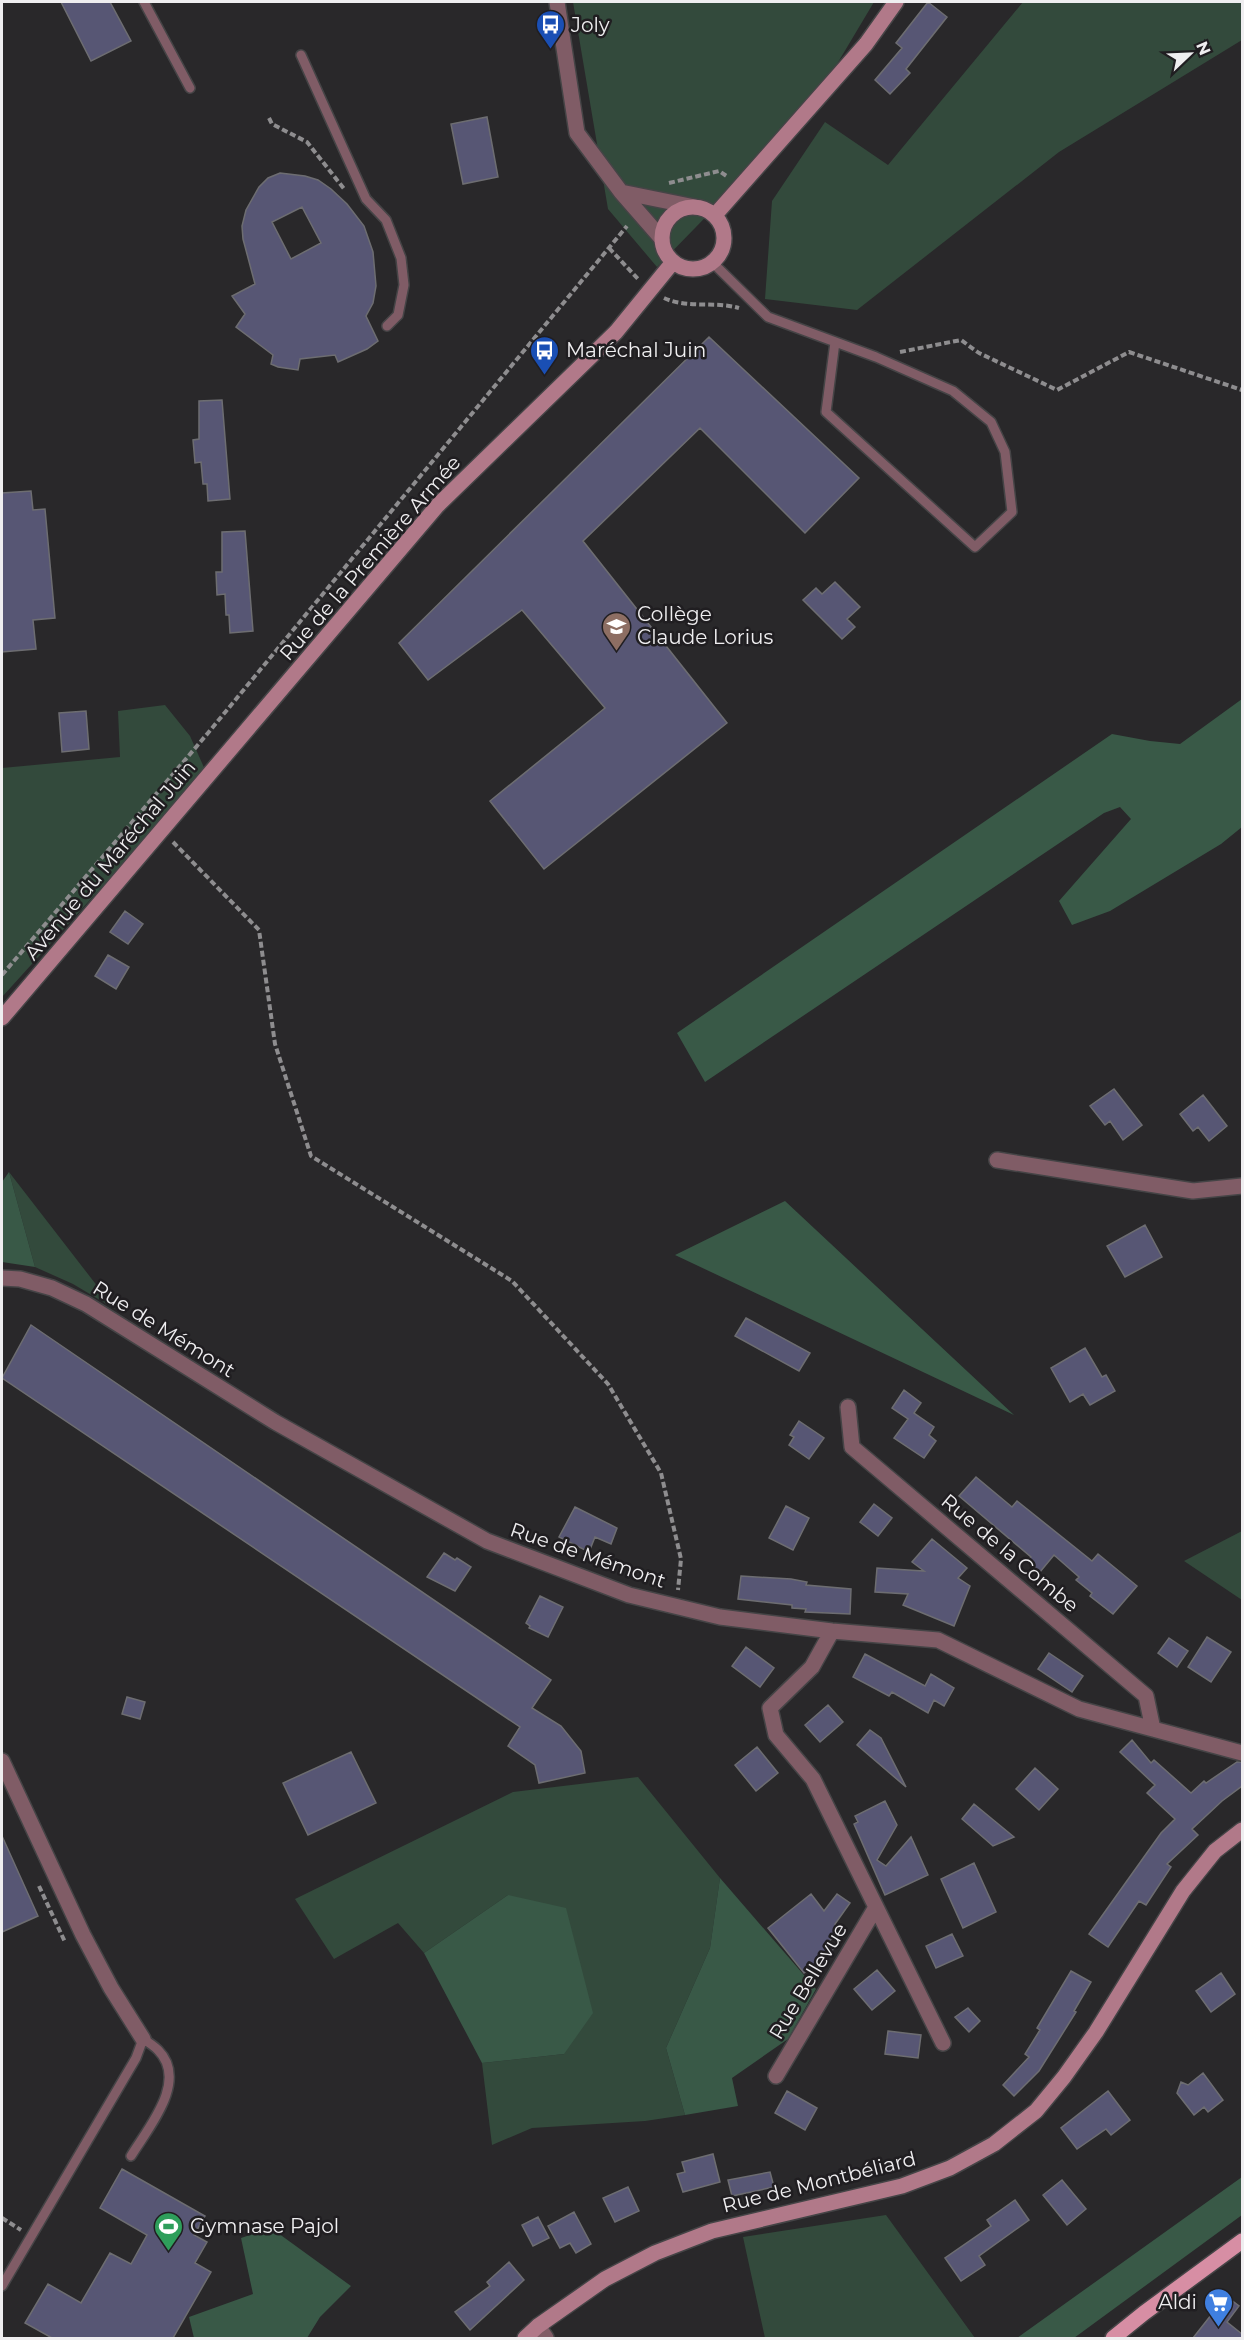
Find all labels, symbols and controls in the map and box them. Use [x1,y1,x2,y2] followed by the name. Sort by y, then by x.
[534,9,566,51] bus stop icon: Joly
[570,13,610,37] place label: Joly
[1160,24,1220,84] north arrow
[1192,39,1215,58] text: N
[529,334,561,376] bus stop icon: Maréchal Juin
[566,338,706,362] place label: Maréchal Juin
[274,451,466,665] street label: Rue de la Première Armée
[637,602,774,649] place label: Collège Claude Lorius
[600,610,632,652] school or university icon: Collège Claude Lorius
[19,755,201,965] street label: Avenue du Maréchal Juin
[89,1276,239,1382] street label: Rue de Mémont
[937,1489,1083,1617] street label: Rue de la Combe
[507,1517,669,1593] street label: Rue de Mémont
[764,1919,852,2043] street label: Rue Bellevue
[720,2146,918,2218] street label: Rue de Montbéliard
[153,2210,185,2252] sports icon: Gymnase Pajol
[190,2214,339,2238] place label: Gymnase Pajol
[1202,2286,1234,2328] supermarket icon: Aldi
[1158,2290,1197,2314] place label: Aldi

